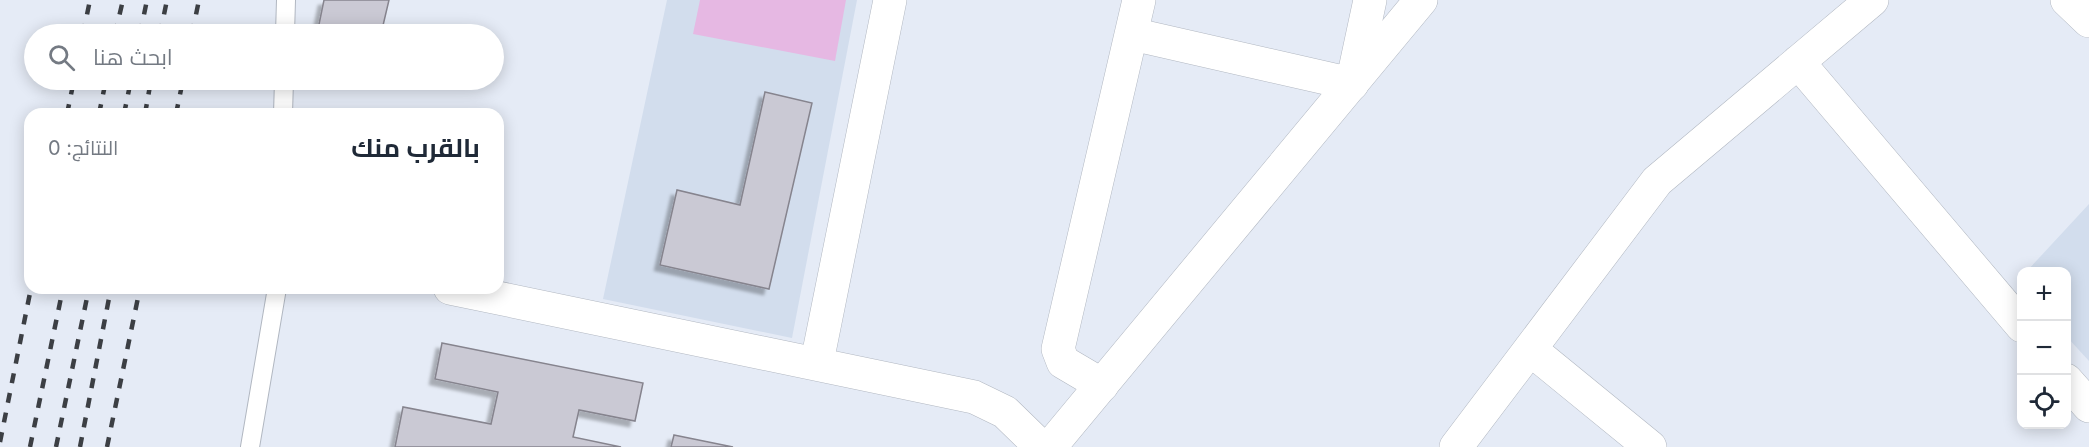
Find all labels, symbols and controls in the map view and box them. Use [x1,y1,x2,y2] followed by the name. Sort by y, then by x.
[24,24,504,90] search box
[45,41,78,74] icon: search
[93,44,173,70] text: ابحث هنا
[351,132,480,163] text: بالقرب منك
[48,136,118,160] text: النتائج: 0
[2017,267,2071,429] map controls
[2017,267,2071,321] button: +
[2017,321,2071,375] button: −
[2017,375,2071,429] button: locate

